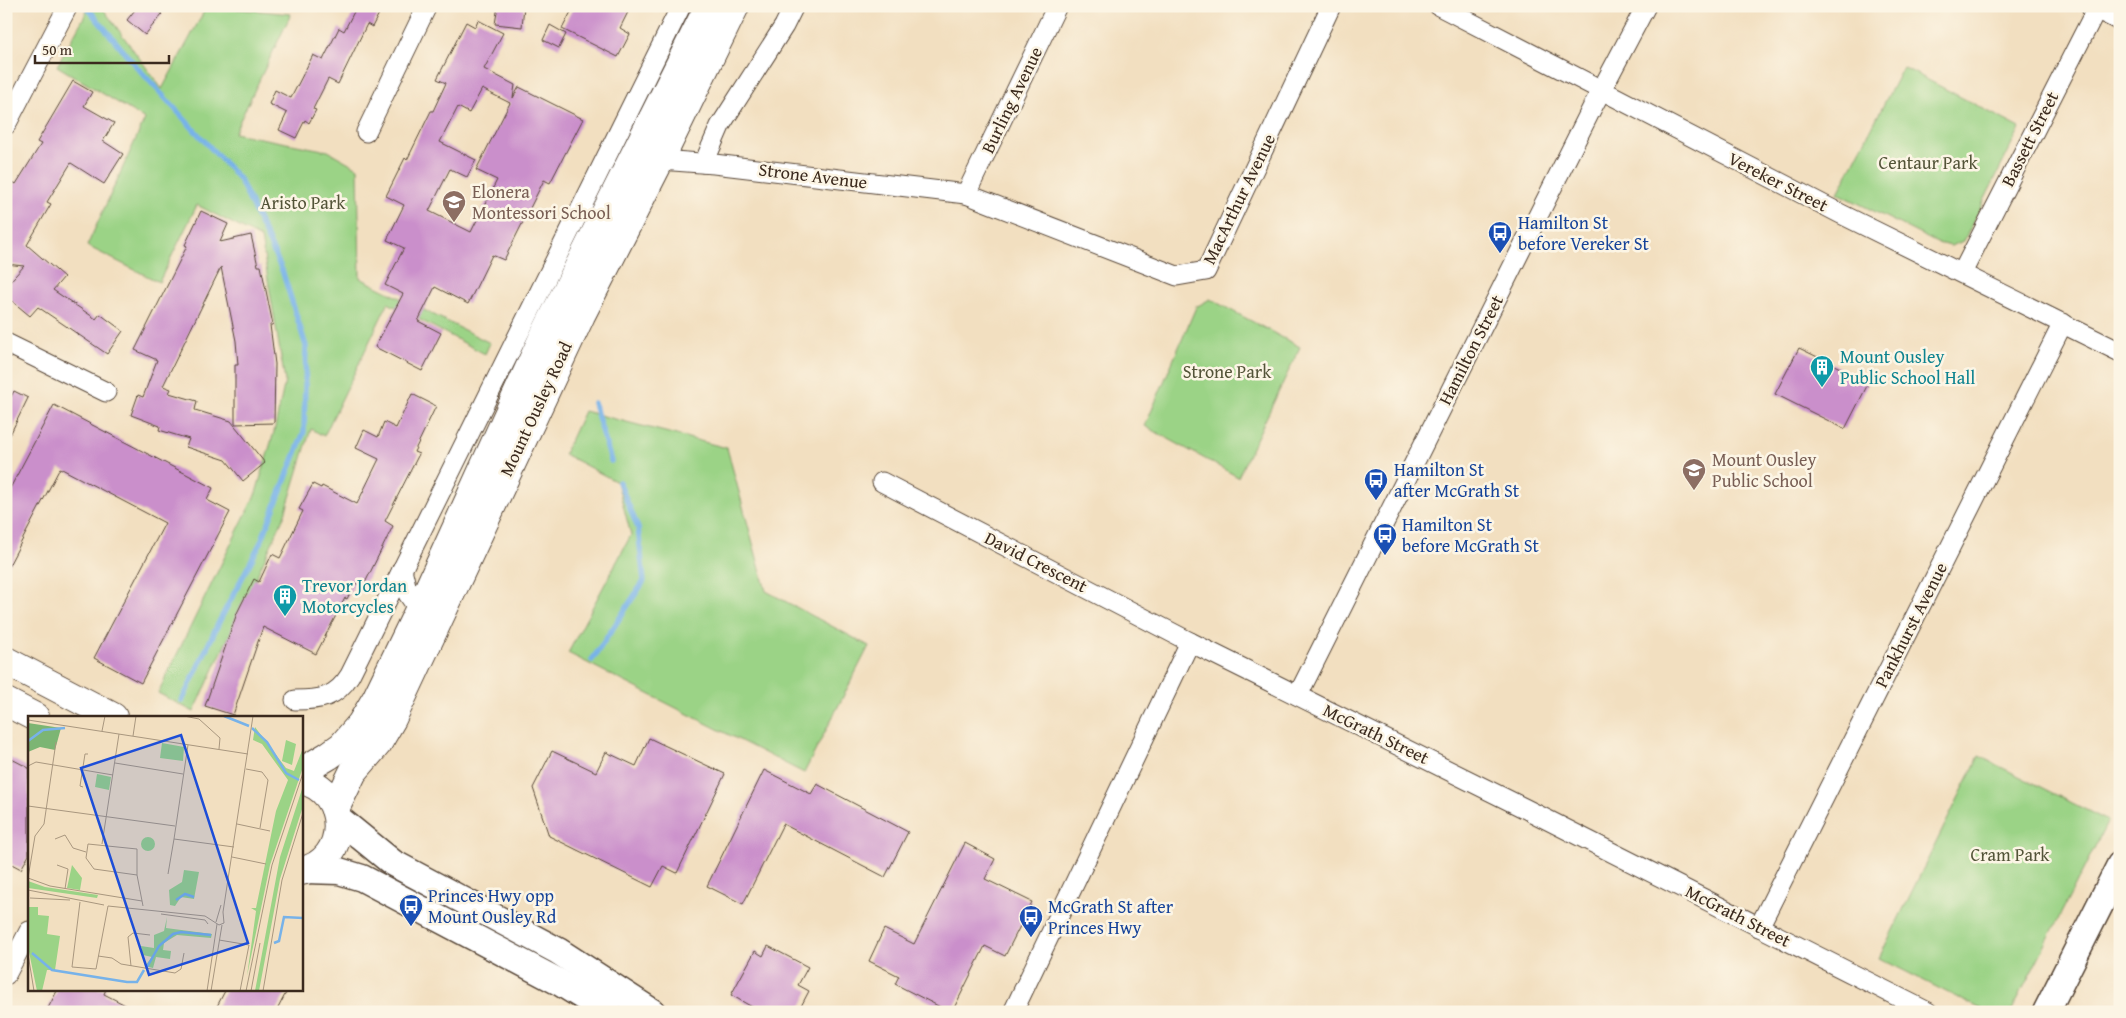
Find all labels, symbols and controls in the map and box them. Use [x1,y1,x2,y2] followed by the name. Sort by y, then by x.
[35,32,169,64] scale bar
[42,39,73,60] text: 50 m
[974,42,1049,158] street label: Burling Avenue
[1994,86,2065,191] street label: Bassett Street
[1195,129,1282,269] street label: MacArthur Avenue
[1724,145,1833,219] street label: Vereker Street
[1878,149,1978,176] park label: Centaur Park
[757,155,869,196] street label: Strone Avenue
[472,178,611,226] place label: Elonera Montessori School
[261,189,346,216] park label: Aristo Park
[441,189,467,223] school or university icon: Elonera Montessori School
[1518,209,1649,257] place label: Hamilton St before Vereker St
[1487,220,1513,254] bus stop icon: Hamilton St before Vereker St
[1431,289,1510,410] street label: Hamilton Street
[492,337,579,481] street label: Mount Ousley Road
[1840,343,1975,391] place label: Mount Ousley Public School Hall
[1809,354,1835,388] building icon: Mount Ousley Public School Hall
[1183,358,1272,385] park label: Strone Park
[1712,446,1816,494] place label: Mount Ousley Public School
[1394,456,1520,504] place label: Hamilton St after McGrath St
[1681,457,1707,491] school or university icon: Mount Ousley Public School
[1363,467,1389,501] bus stop icon: Hamilton St after McGrath St
[1402,511,1540,559] place label: Hamilton St before McGrath St
[1372,522,1398,556] bus stop icon: Hamilton St before McGrath St
[980,524,1093,599] street label: David Crescent
[1867,557,1954,692] street label: Pankhurst Avenue
[302,572,407,620] place label: Trevor Jordan Motorcycles
[272,583,298,617] building icon: Trevor Jordan Motorcycles
[1319,696,1434,771] street label: McGrath Street
[28,716,302,990] inset map
[1971,841,2050,868] park label: Cram Park
[1681,877,1796,954] street label: McGrath Street
[428,882,557,930] place label: Princes Hwy opp Mount Ousley Rd
[398,893,424,927] bus stop icon: Princes Hwy opp Mount Ousley Rd
[1048,893,1174,941] place label: McGrath St after Princes Hwy
[1018,904,1044,938] bus stop icon: McGrath St after Princes Hwy

